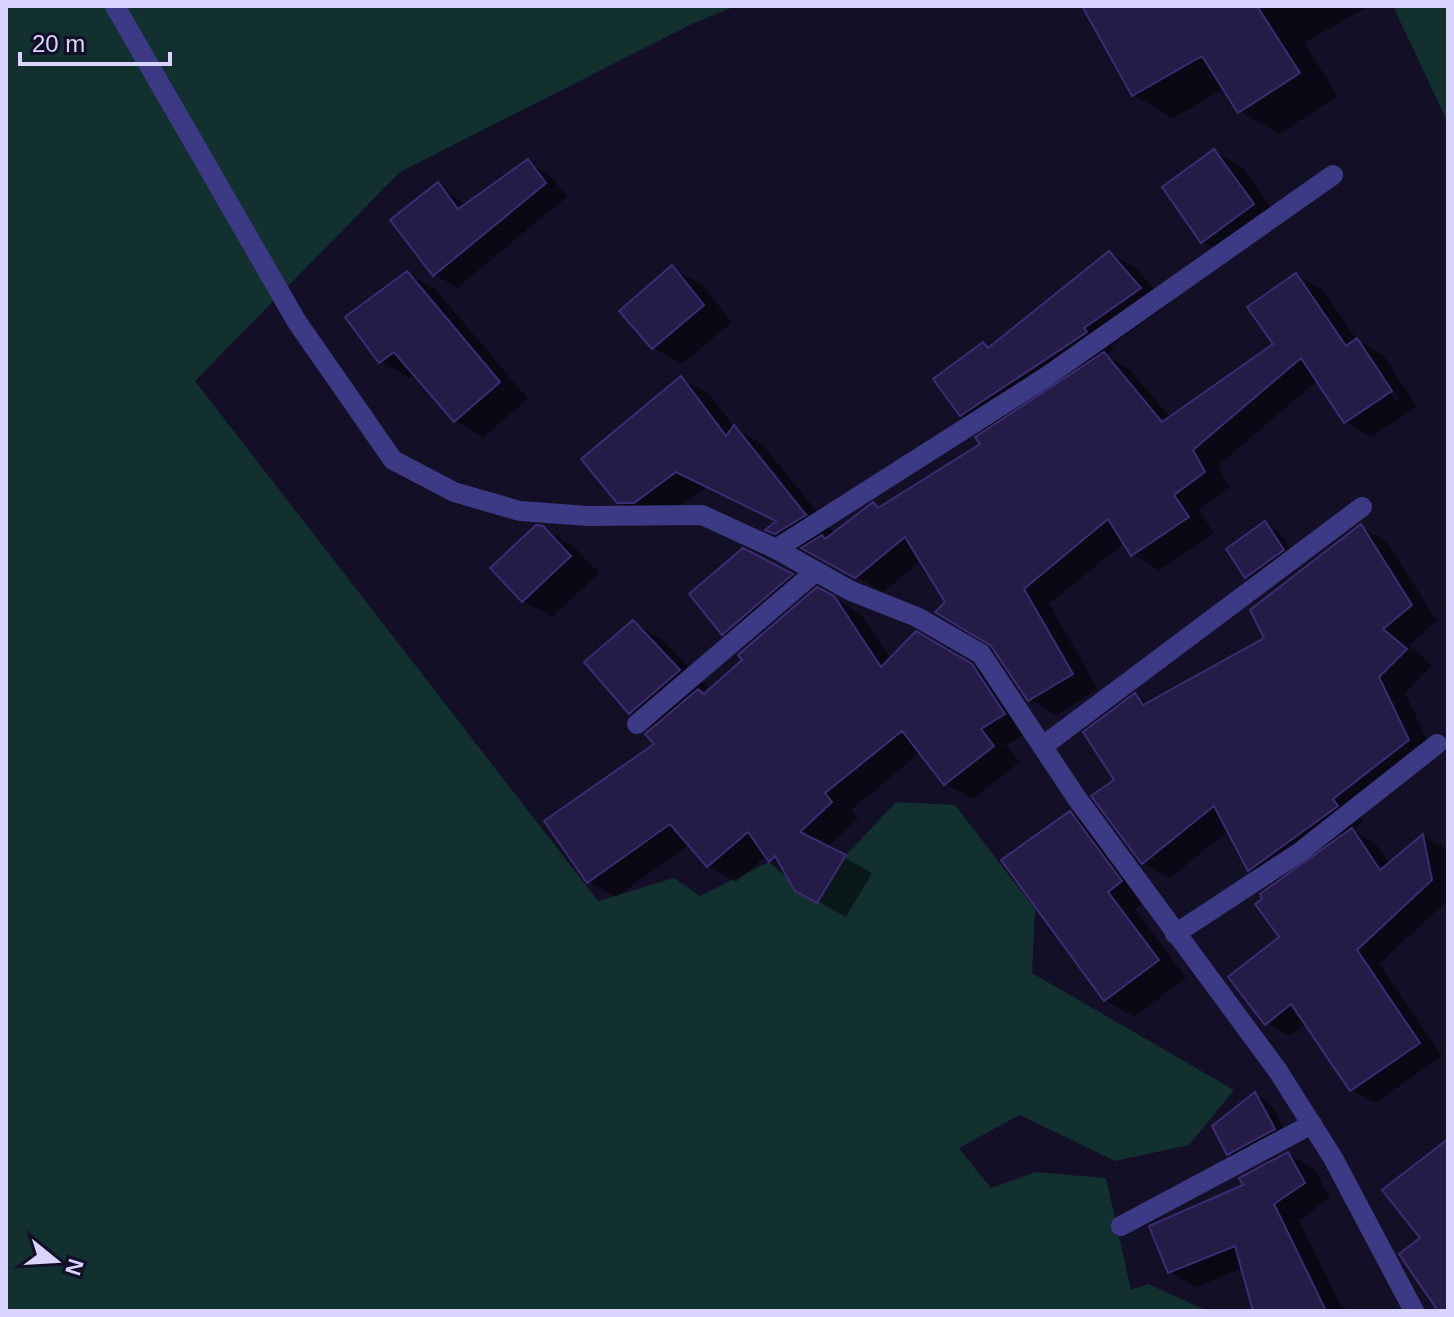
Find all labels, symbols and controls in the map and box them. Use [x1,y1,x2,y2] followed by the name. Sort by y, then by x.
[20,16,170,66] scale bar
[32,30,85,57] text: 20 m
[16,1221,96,1301] north arrow
[60,1256,89,1278] text: N

